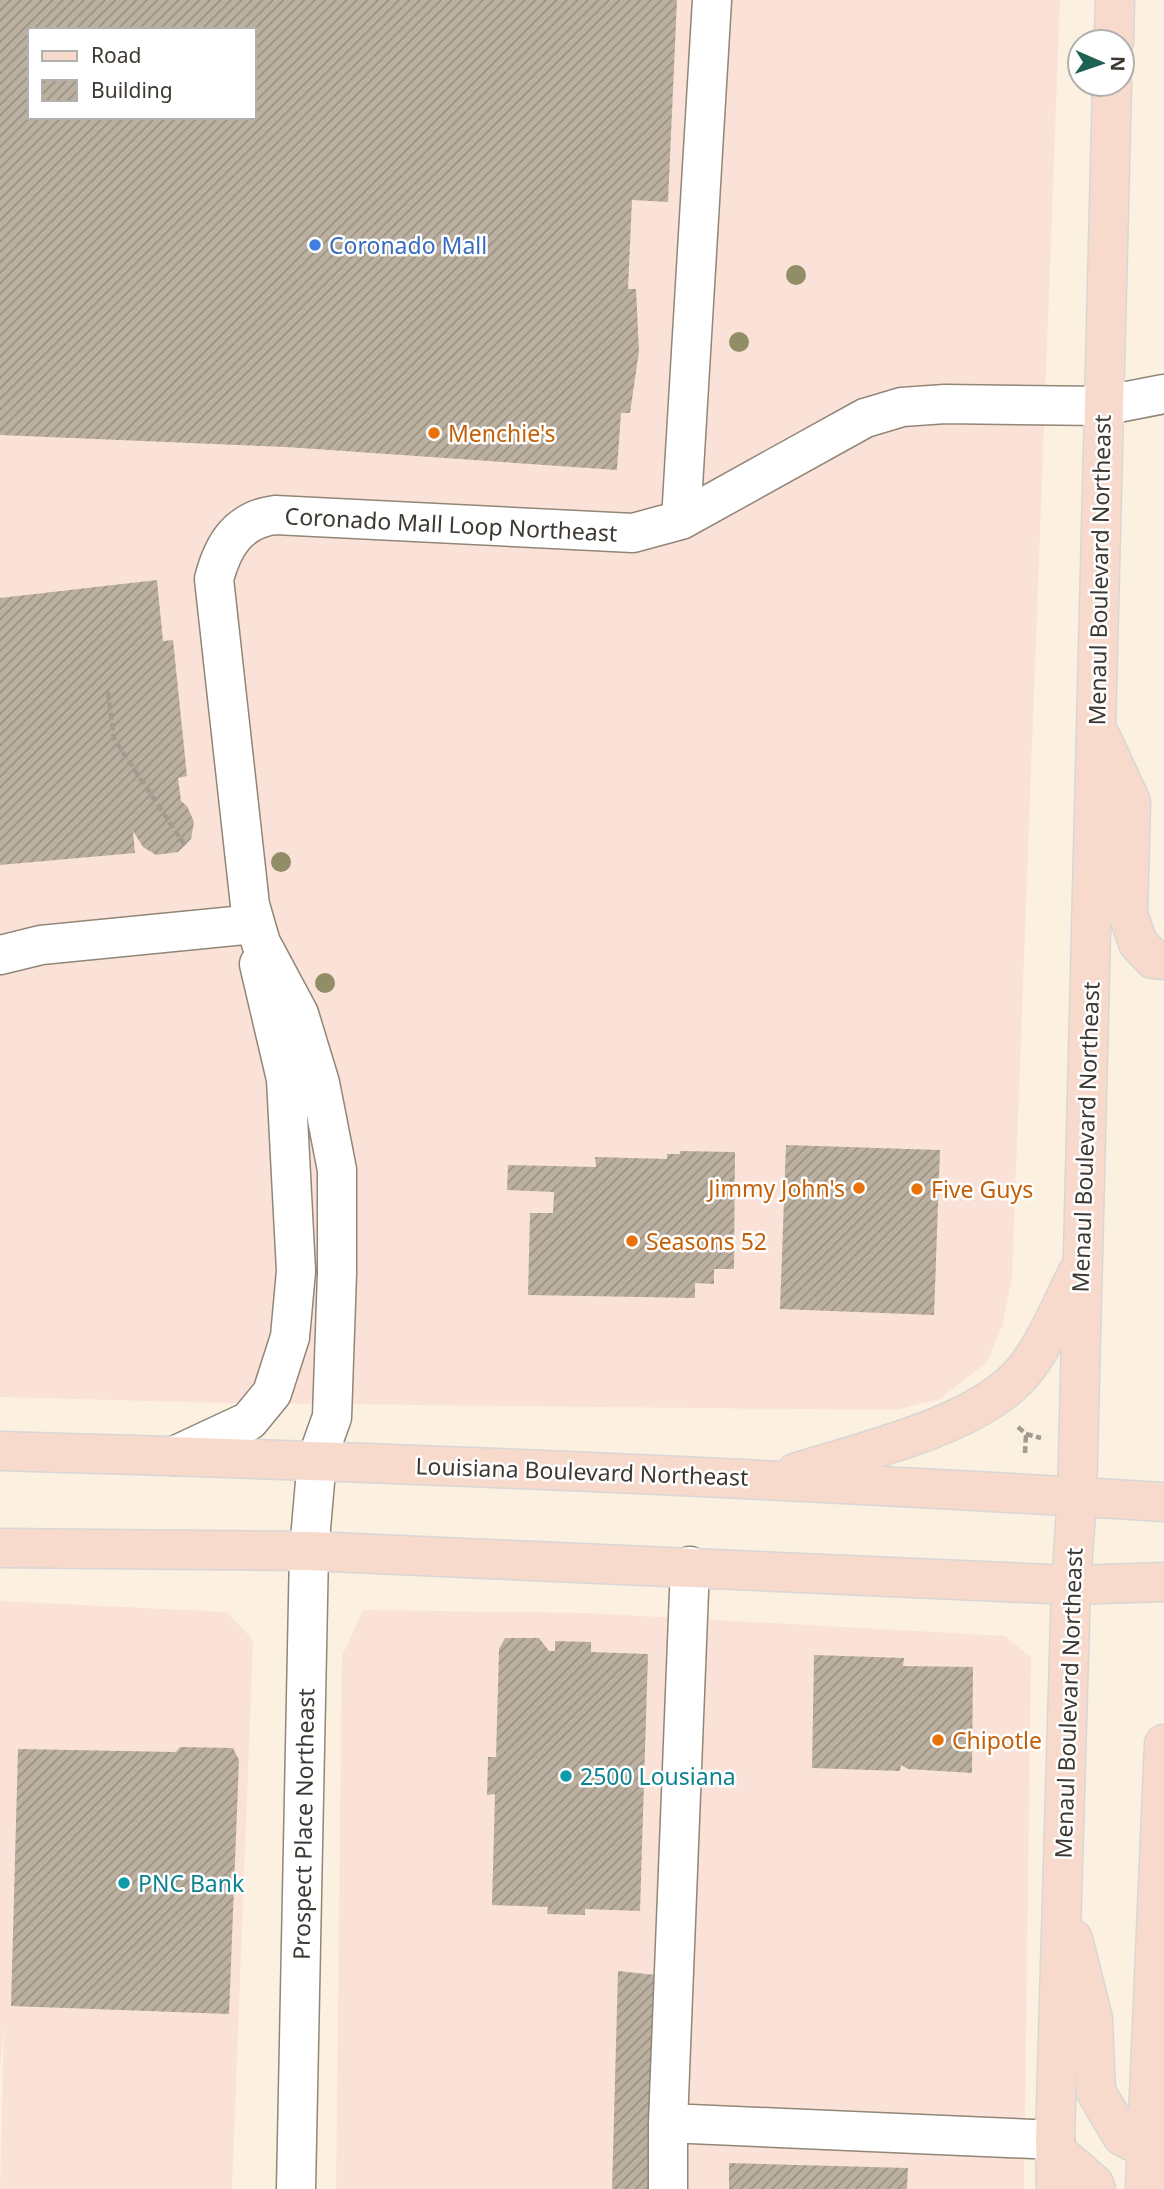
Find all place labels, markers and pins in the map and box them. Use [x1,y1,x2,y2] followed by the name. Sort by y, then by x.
[329,229,487,261] place label: Coronado Mall
[307,237,323,253] marker: Coronado Mall
[448,417,555,449] place label: Menchie's
[426,425,442,441] marker: Menchie's
[706,1172,845,1204] place label: Jimmy John's
[931,1173,1033,1205] place label: Five Guys
[851,1180,867,1196] marker: Jimmy John's
[909,1181,925,1197] marker: Five Guys
[646,1225,767,1257] place label: Seasons 52
[624,1233,640,1249] marker: Seasons 52
[952,1724,1042,1756] place label: Chipotle
[930,1732,946,1748] marker: Chipotle
[580,1760,736,1792] place label: 2500 Lousiana
[558,1768,574,1784] marker: 2500 Lousiana
[138,1867,245,1899] place label: PNC Bank
[116,1875,132,1891] marker: PNC Bank

